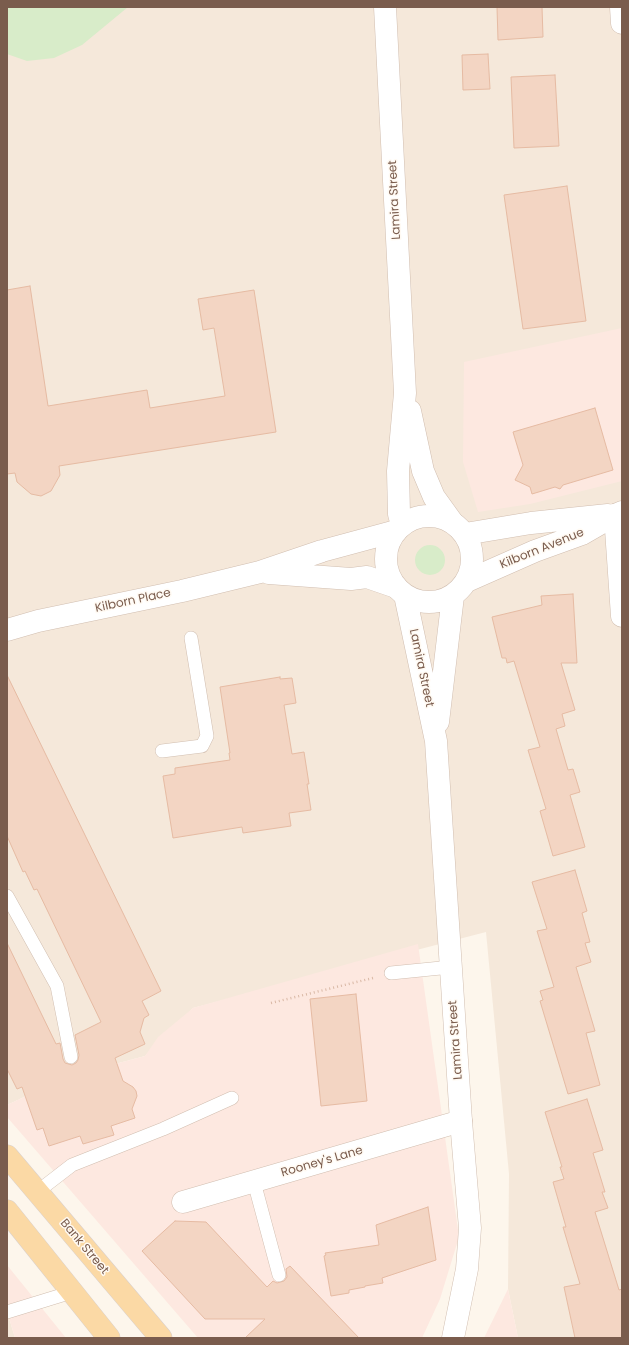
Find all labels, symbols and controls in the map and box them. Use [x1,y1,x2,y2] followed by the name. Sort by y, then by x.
[386,160,404,240] street label: Lamira Street
[498,526,586,572] street label: Kilborn Avenue
[94,586,172,616] street label: Kilborn Place
[406,628,436,708] street label: Lamira Street
[446,1000,466,1080] street label: Lamira Street
[279,1143,365,1181] street label: Rooney's Lane
[57,1216,111,1278] street label: Bank Street

